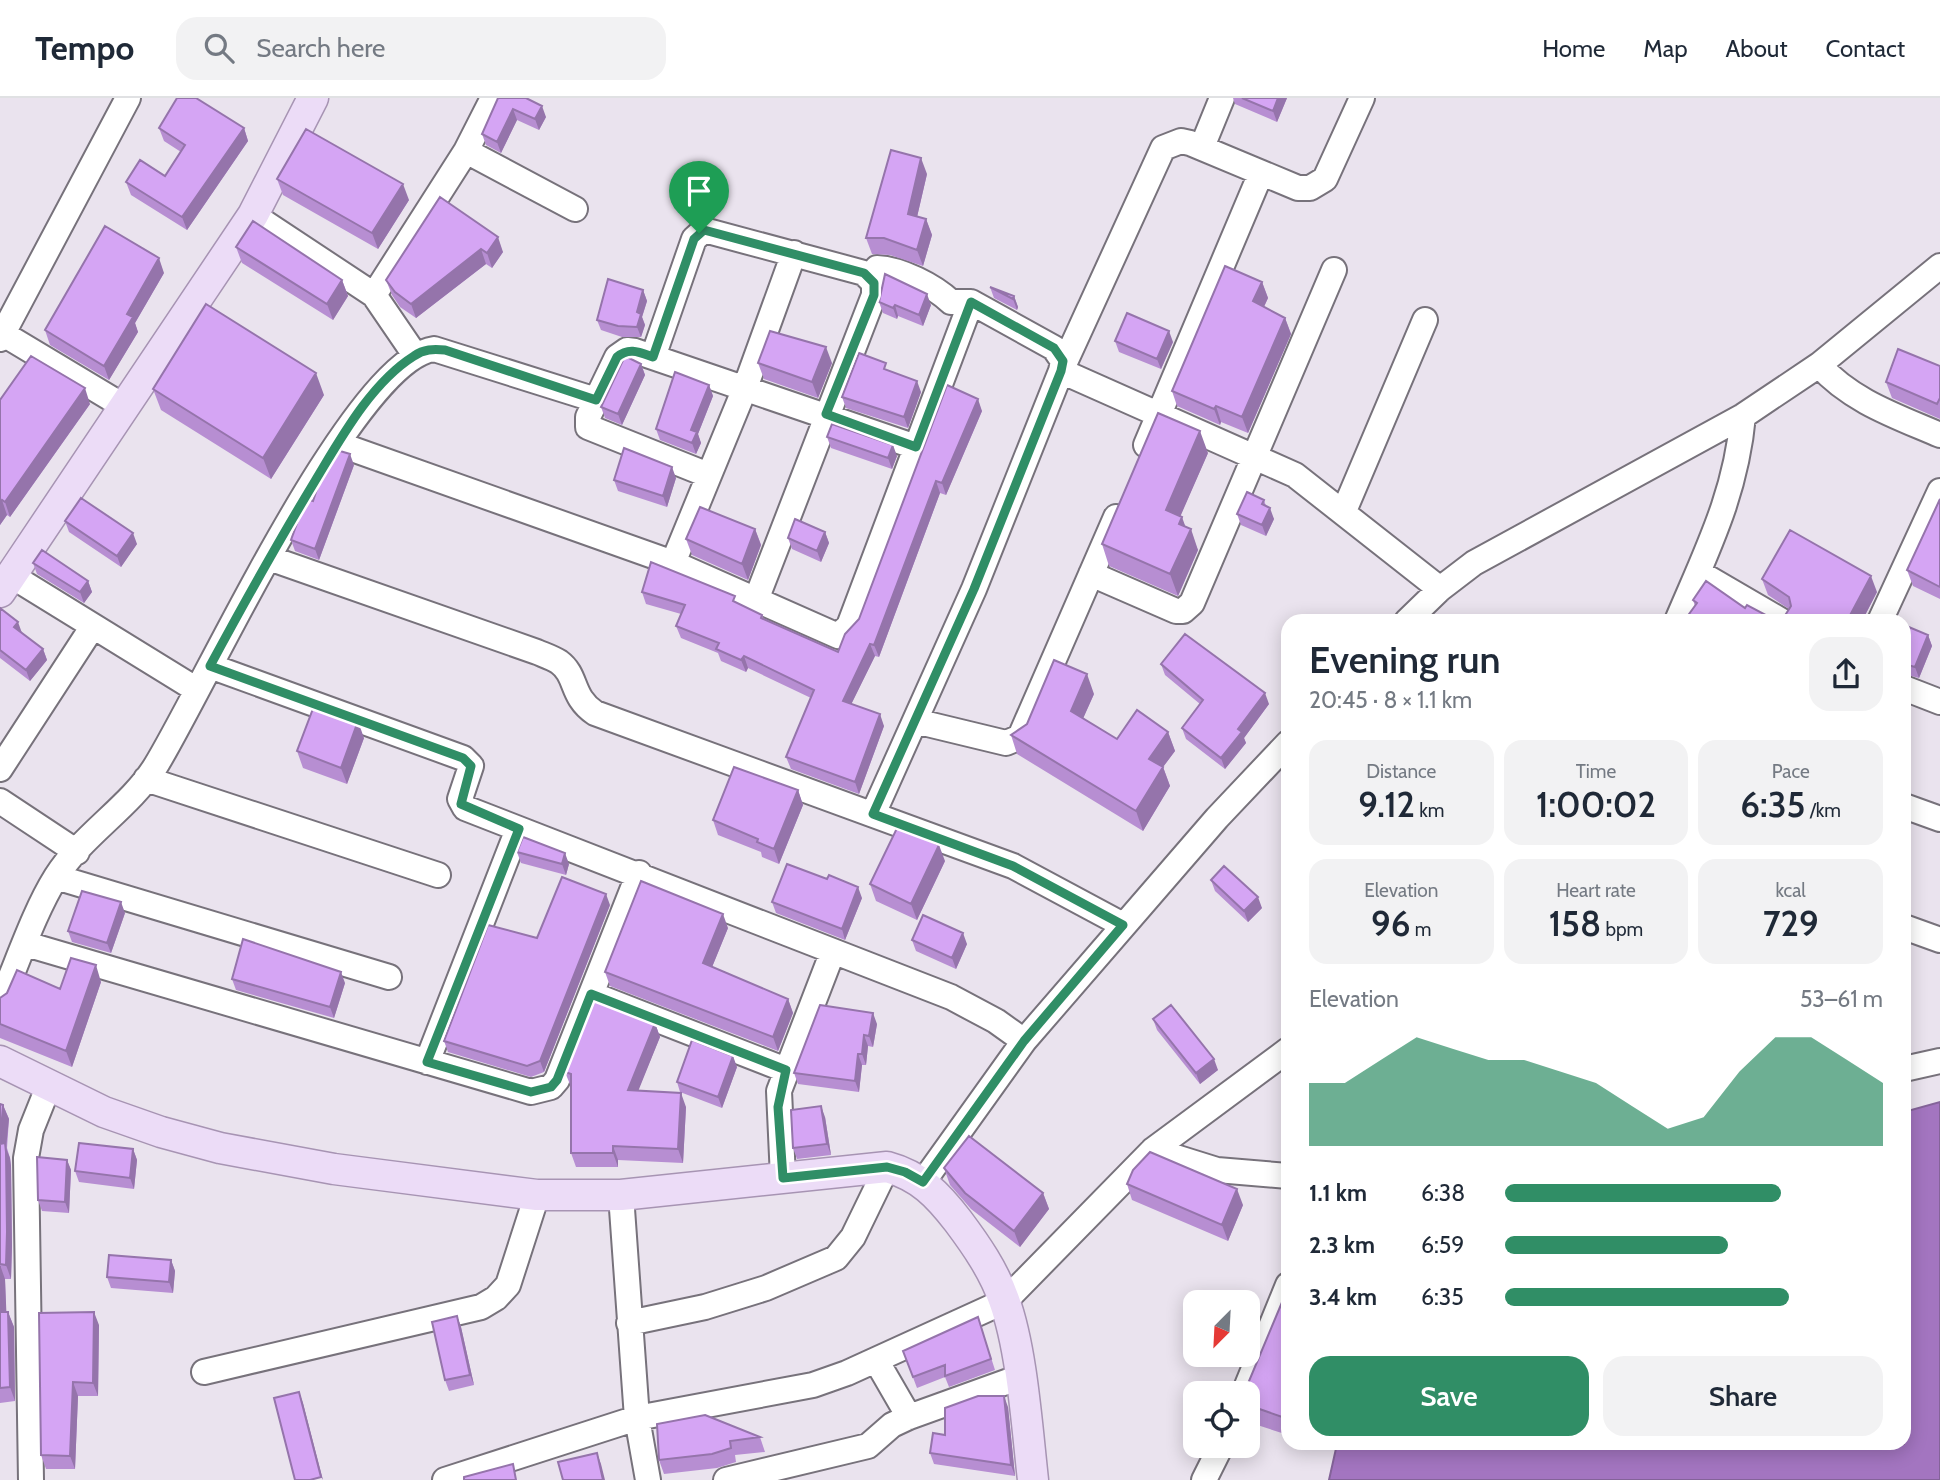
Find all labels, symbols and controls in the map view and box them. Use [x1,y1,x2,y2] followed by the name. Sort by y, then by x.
[176,17,666,80] search box
[35,28,134,68] text: Tempo
[200,29,238,67] icon: search
[256,32,385,64] text: Search here
[1542,34,1605,63] text: Home
[1643,34,1688,63] text: Map
[1726,34,1788,63] text: About
[1826,34,1905,63] text: Contact
[669,161,729,233] pin
[680,172,718,210] icon: arrive
[1309,636,1501,683] text: Evening run
[1809,637,1883,711] button: share
[1309,686,1472,714] text: 20:45 · 8 × 1.1 km
[1366,760,1436,783] text: Distance
[1576,760,1616,783] text: Time
[1772,760,1810,783] text: Pace
[1358,783,1415,826] text: 9.12
[1536,783,1656,826] text: 1:00:02
[1740,783,1805,826] text: 6:35
[1415,799,1445,822] text: km
[1805,799,1841,822] text: /km
[1364,879,1438,902] text: Elevation
[1556,879,1636,902] text: Heart rate
[1776,879,1806,902] text: kcal
[1371,902,1411,945] text: 96
[1549,902,1601,945] text: 158
[1763,902,1819,945] text: 729
[1411,918,1432,941] text: m
[1601,918,1643,941] text: bpm
[1309,985,1399,1013] text: Elevation
[1800,985,1883,1013] text: 53–61 m
[1309,1179,1367,1207] text: 1.1 km
[1421,1179,1465,1207] text: 6:38
[1309,1231,1375,1259] text: 2.3 km
[1421,1231,1464,1259] text: 6:59
[1309,1283,1377,1311] text: 3.4 km
[1421,1283,1464,1311] text: 6:35
[1183,1290,1260,1367] north arrow
[1183,1290,1260,1458] map controls
[1309,1356,1589,1436] button: Save
[1603,1356,1883,1436] button: Share
[1183,1381,1260,1458] button: locate

